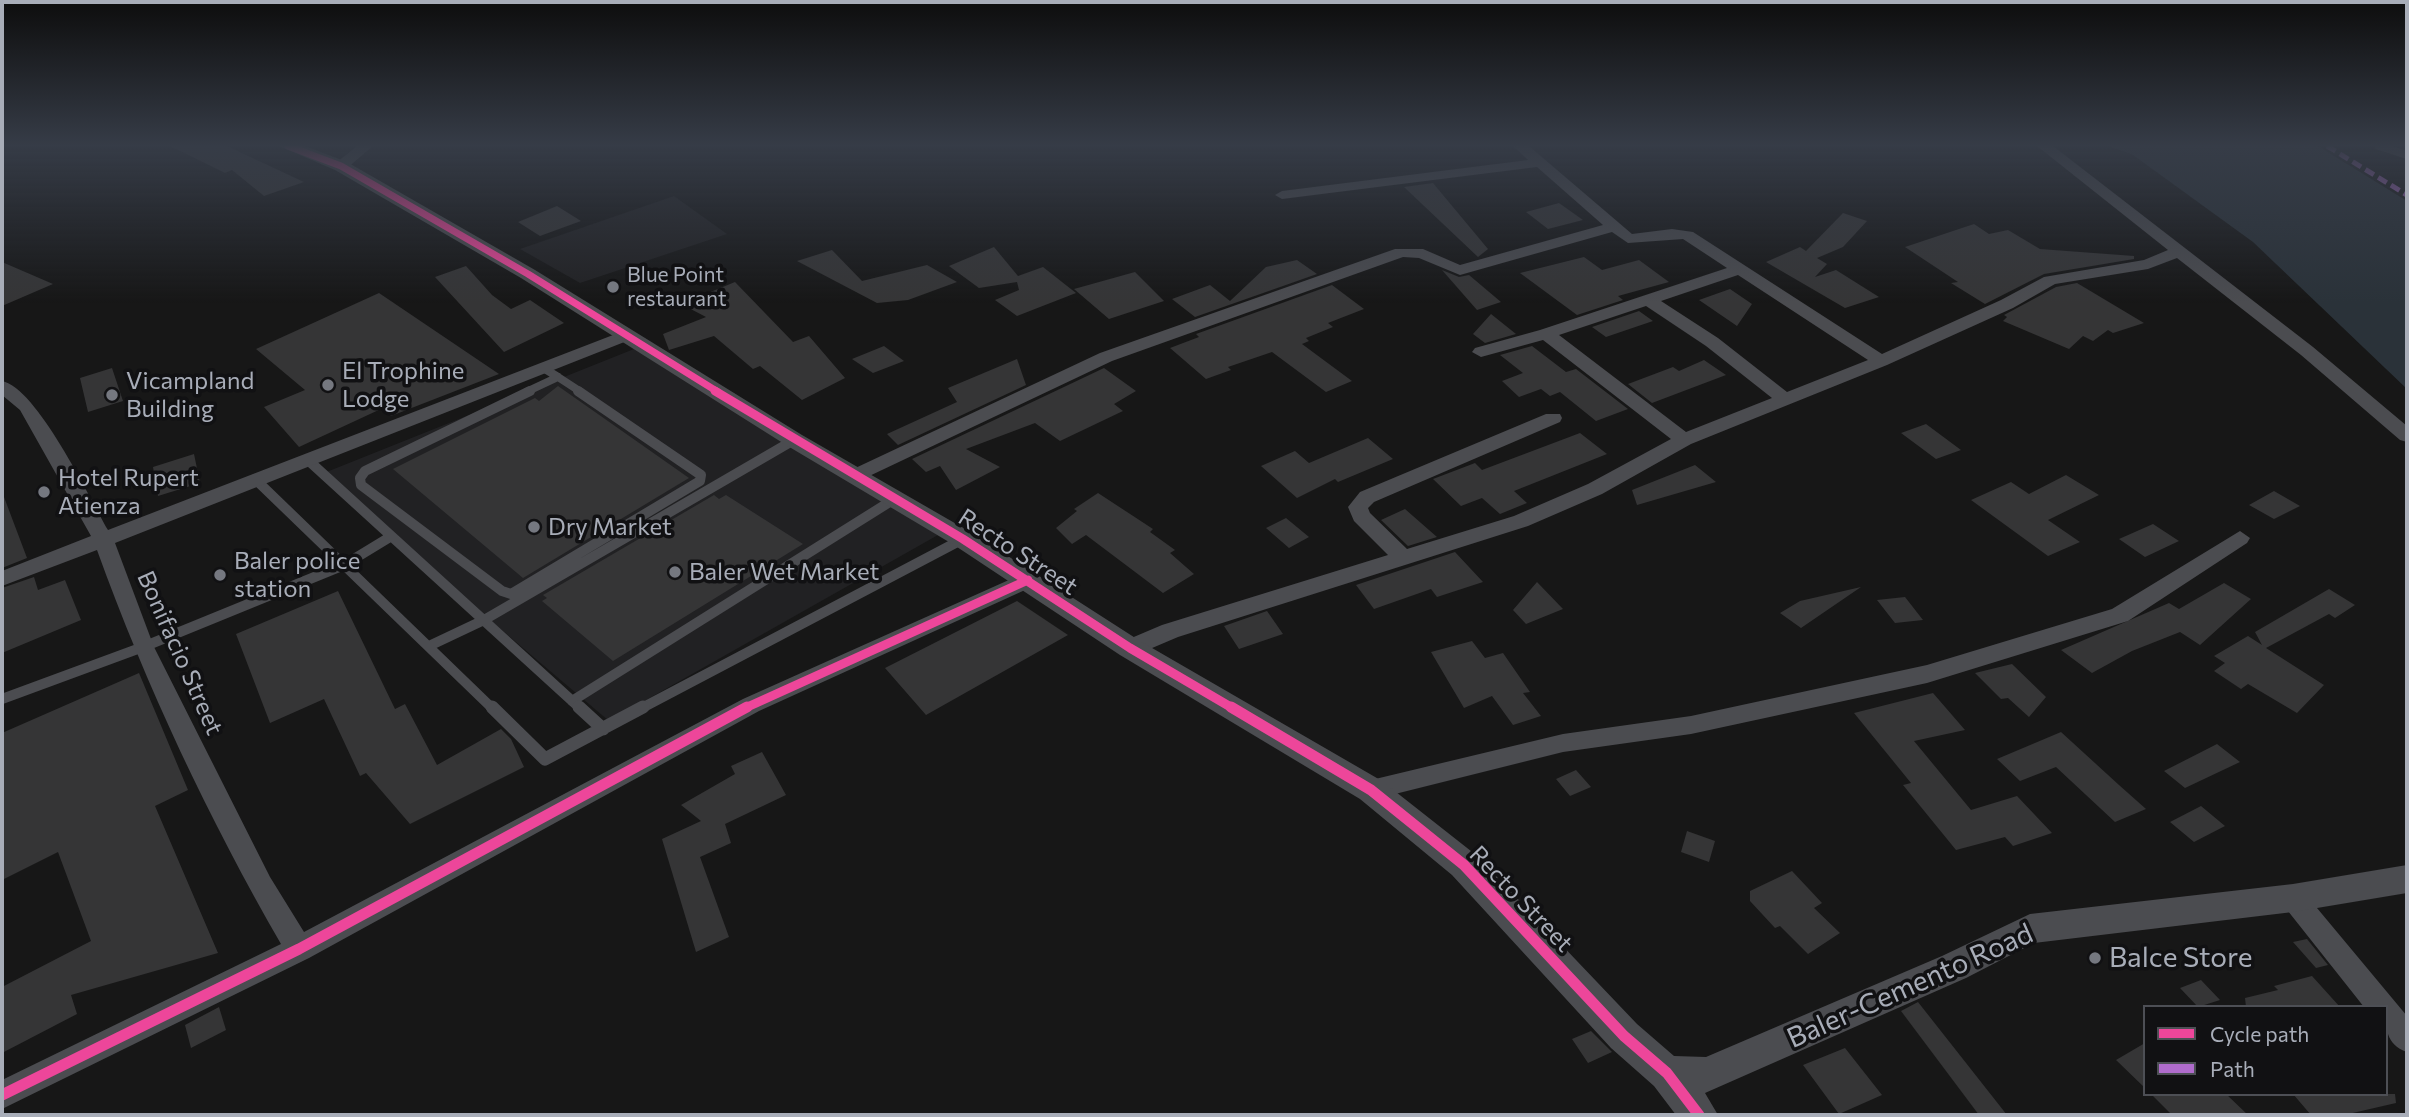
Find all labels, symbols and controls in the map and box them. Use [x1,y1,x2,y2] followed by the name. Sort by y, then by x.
[627,262,727,312] place label: Blue Point restaurant
[605,279,621,295] marker: Blue Point restaurant
[342,357,464,413] place label: El Trophine Lodge
[126,367,254,423] place label: Vicampland Building
[320,377,336,393] marker: El Trophine Lodge
[104,387,120,403] marker: Vicampland Building
[58,464,199,520] place label: Hotel Rupert Atienza
[36,484,52,500] marker: Hotel Rupert Atienza
[953,503,1083,601] street label: Recto Street
[548,513,672,541] place label: Dry Market
[526,519,542,535] marker: Dry Market
[234,547,360,603] place label: Baler police station
[689,558,879,586] place label: Baler Wet Market
[667,564,683,580] marker: Baler Wet Market
[131,567,229,739] street label: Bonifacio Street
[212,567,228,583] marker: Baler police station
[1463,840,1579,958] street label: Recto Street
[1782,917,2038,1055] street label: Baler-Cemento Road
[2109,941,2252,975] place label: Balce Store
[2087,950,2103,966] marker: Balce Store
[2143,1005,2388,1096] legend
[2210,1021,2309,1046] text: Cycle path
[2210,1056,2255,1081] text: Path

